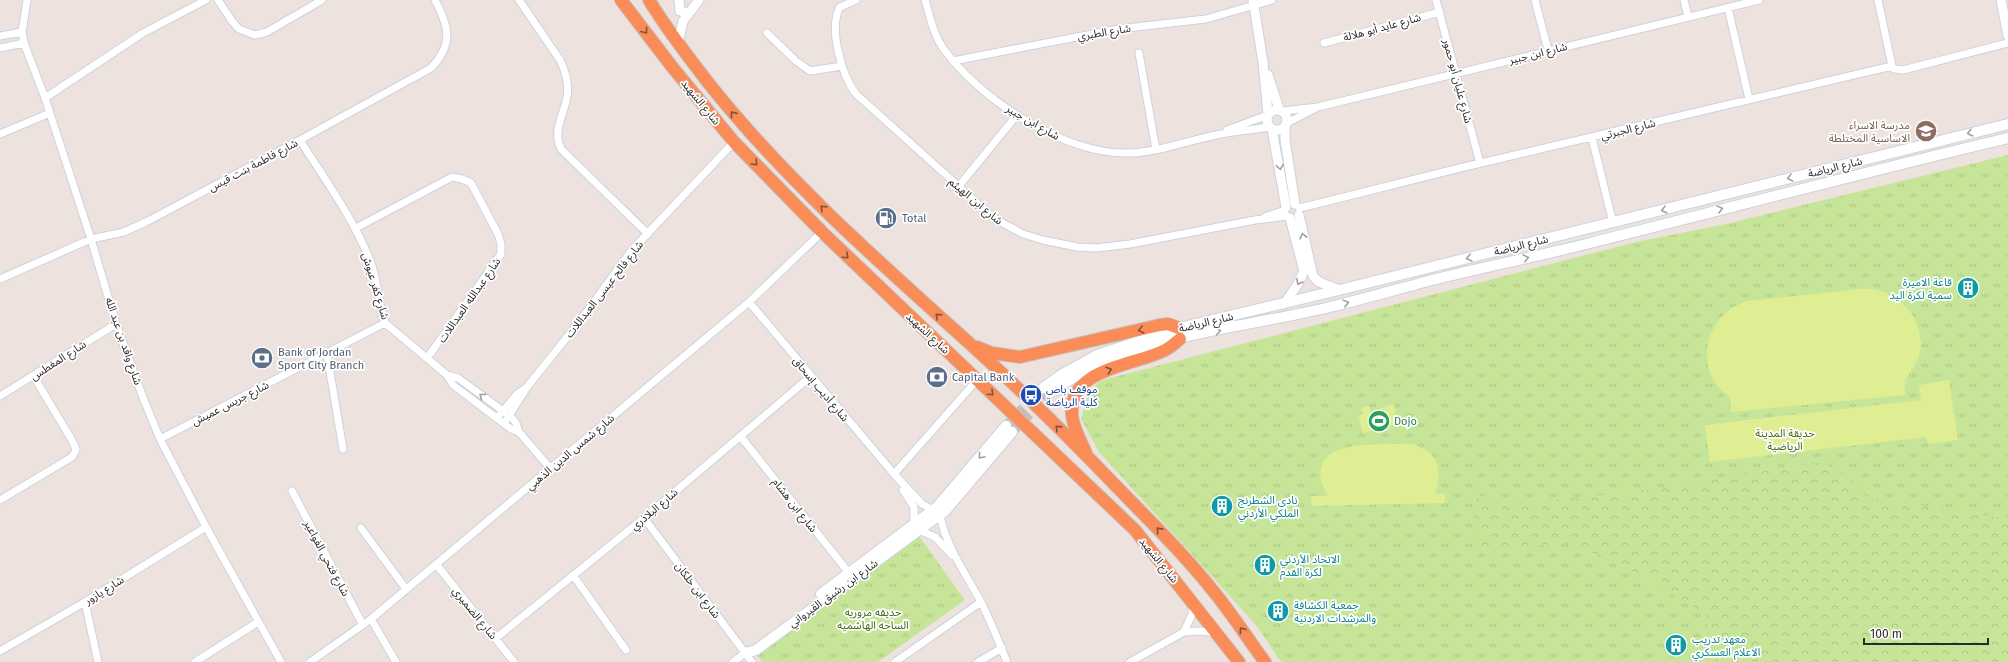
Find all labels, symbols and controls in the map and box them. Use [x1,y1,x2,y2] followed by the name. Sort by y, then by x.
[1342,10,1423,45] street label: شارع عايد أبو هلالة
[1076,22,1133,46] street label: شارع الطبري
[640,27,647,34] one-way arrow
[1439,37,1475,125] street label: شارع عليان أبو حمور
[1507,40,1569,68] street label: شارع ابن جبير
[678,77,723,129] street label: شارع الشهيد
[1002,101,1062,144] street label: شارع ابن جبير
[731,111,738,118] one-way arrow
[1599,116,1658,145] street label: شارع الجبرتي
[1913,118,1939,144] school or university icon: مدرسة الاسراء الاساسية المختلطة
[1829,119,1910,145] place label: مدرسة الاسراء الاساسية المختلطة
[1967,128,1974,137] one-way arrow
[206,136,301,195] street label: شارع فاطمة بنت قيس
[1807,154,1864,181] street label: شارع الرياضة
[750,158,758,166] one-way arrow
[1275,164,1284,170] one-way arrow
[1786,173,1793,182] one-way arrow
[945,175,1006,229] street label: شارع ابن الهيثم
[820,205,828,213] one-way arrow
[873,205,899,231] fuel station icon: Total
[1660,205,1667,214] one-way arrow
[1716,205,1723,214] one-way arrow
[902,212,927,225] place label: Total
[1493,232,1550,259] street label: شارع الرياضة
[1300,233,1308,239] one-way arrow
[563,238,647,341] street label: شارع فالح عيسى العبداللات
[358,251,392,322] street label: شارع كفر عبوش
[841,251,849,258] one-way arrow
[1466,253,1473,262] one-way arrow
[1522,254,1529,263] one-way arrow
[435,255,505,346] street label: شارع عبدالله العبداللات
[1955,275,1981,301] building icon: قاعة الاميرة سمية لكرة اليد
[1889,276,1952,302] place label: قاعة الاميرة سمية لكرة اليد
[1296,278,1304,285] one-way arrow
[102,296,145,387] street label: شارع واقد بن عبد الله
[1342,299,1349,308] one-way arrow
[903,310,952,358] street label: شارع الشهيد
[1178,310,1235,336] street label: شارع الرياضة
[936,313,943,320] one-way arrow
[1138,325,1144,333] one-way arrow
[1215,327,1222,335] one-way arrow
[28,337,89,384] street label: شارع المغطس
[249,345,275,371] bank icon: Bank of Jordan Sport City Branch
[278,346,364,372] place label: Bank of Jordan Sport City Branch
[789,354,852,425] street label: شارع أديب إسحاق
[924,364,950,390] bank icon: Capital Bank
[1105,366,1112,375] one-way arrow
[952,371,1015,384] place label: Capital Bank
[189,378,272,429] street label: شارع جريس عميش
[1018,382,1044,408] bus stop icon: موقف باص كلية الرياضة
[1046,383,1098,409] place label: موقف باص كلية الرياضة
[987,388,994,395] one-way arrow
[480,393,487,400] one-way arrow
[1366,408,1392,434] sports icon: Dojo
[524,411,619,495] street label: شارع شمس الدين الذهبي
[1394,415,1417,428] place label: Dojo
[1055,425,1063,433] one-way arrow
[1755,427,1815,453] park label: حديقة المدينة الرياضية
[979,452,986,459] one-way arrow
[769,476,820,536] street label: شارع ابن هشام
[628,486,683,535] street label: شارع البلاذري
[1209,493,1235,519] building icon: نادي الشطرنج الملكي الأردني
[1238,494,1299,523] place label: نادي الشطرنج الملكي الأردني
[298,517,352,600] street label: شارع فتحي الفواعير
[1157,528,1164,535] one-way arrow
[1136,535,1181,587] street label: شارع الشهيد
[1252,552,1278,578] building icon: الاتحاد الأردني لكرة القدم
[1280,553,1340,580] place label: الاتحاد الأردني لكرة القدم
[786,556,882,632] street label: شارع ابن رشيق القيرواني
[671,560,723,622] street label: شارع ابن خلكان
[81,573,127,609] street label: شارع يازور
[448,585,500,644] street label: شارع الضميري
[1265,598,1291,624] building icon: جمعية الكشافة والمرشدات الاردنية
[1294,599,1376,625] place label: جمعية الكشافة والمرشدات الاردنية
[837,606,909,632] park label: حديقه مروريه الساحه الهاشميه
[1864,620,1988,646] scale bar
[1870,627,1902,641] text: 100 m
[1240,628,1247,635] one-way arrow
[1663,632,1689,658] building icon: معهد تدريب الاعلام العسكري
[1692,633,1760,662] place label: معهد تدريب الاعلام العسكري

